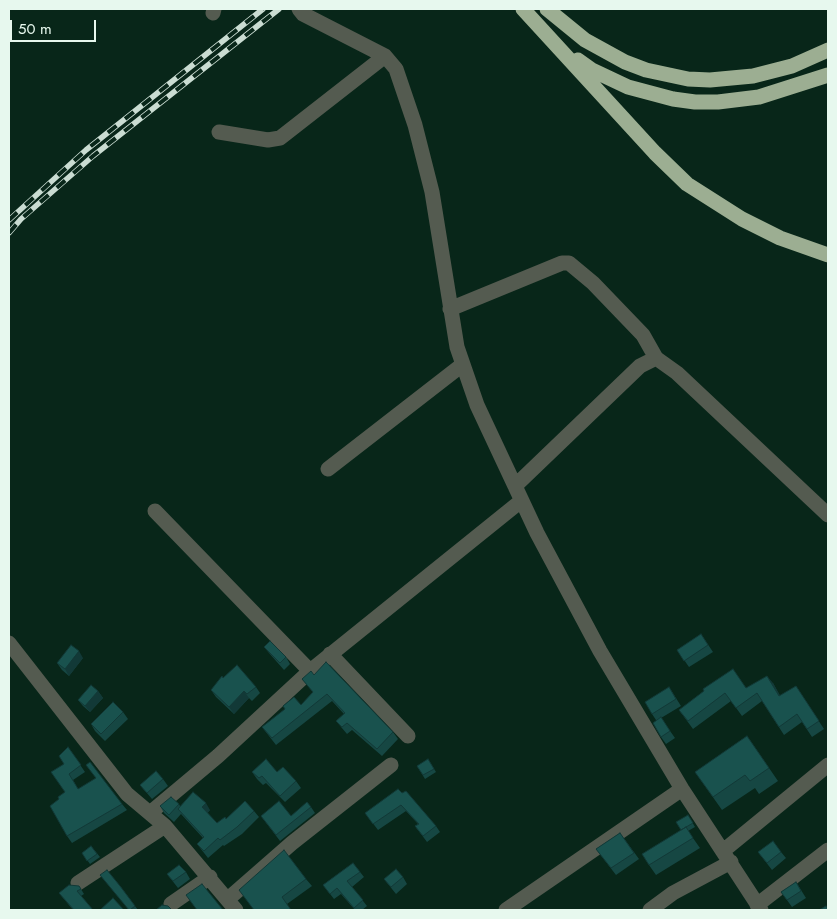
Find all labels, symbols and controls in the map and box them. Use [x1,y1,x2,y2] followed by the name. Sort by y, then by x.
[12,10,99,42] scale bar
[18,18,52,40] text: 50 m

